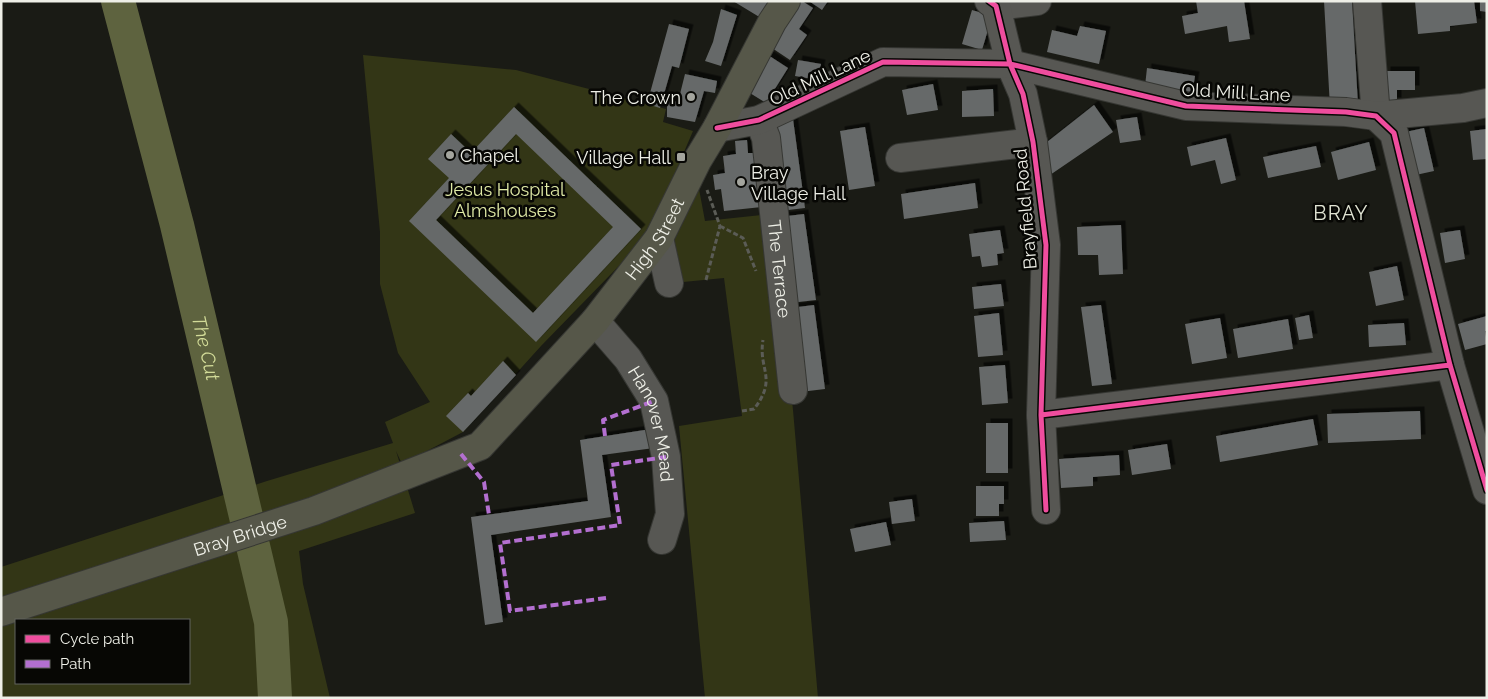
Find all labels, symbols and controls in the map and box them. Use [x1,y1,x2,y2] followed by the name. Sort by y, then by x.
[766,44,874,110] street label: Old Mill Lane
[1181,79,1291,105] street label: Old Mill Lane
[590,87,681,108] place label: The Crown
[685,91,697,103] marker: The Crown
[460,145,519,166] place label: Chapel
[576,147,671,168] place label: Village Hall
[1009,148,1041,270] street label: Brayfield Road
[444,149,456,161] marker: Chapel
[675,151,687,163] marker: Village Hall
[751,162,846,204] place label: Bray Village Hall
[735,176,747,188] marker: Bray Village Hall
[445,179,565,221] park label: Jesus Hospital Almshouses
[620,194,688,284] street label: High Street
[1313,201,1369,225] district label: BRAY
[764,219,796,319] street label: The Terrace
[188,313,225,383] water label: The Cut
[624,362,678,482] street label: Hanover Mead
[191,510,290,560] street label: Bray Bridge
[15,619,190,684] legend
[60,630,134,648] text: Cycle path
[60,655,91,673] text: Path

